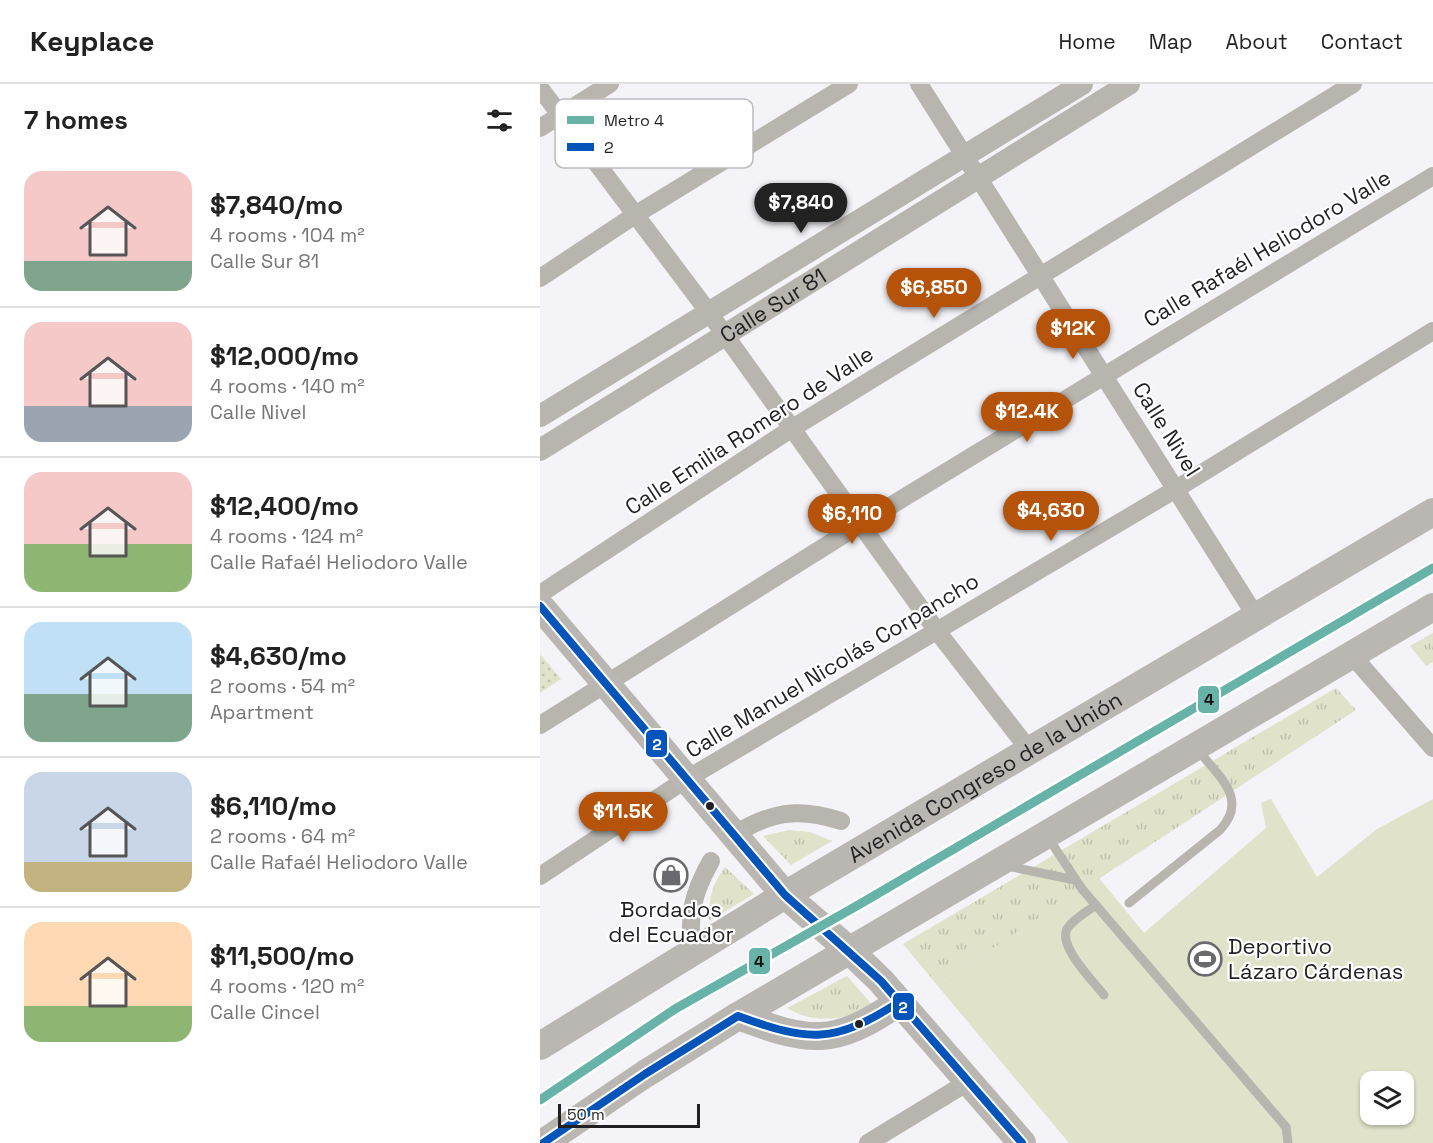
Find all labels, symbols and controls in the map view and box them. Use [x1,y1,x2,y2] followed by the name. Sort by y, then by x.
[30,23,154,59] text: Keyplace
[1058,28,1116,55] text: Home
[1149,28,1193,55] text: Map
[1226,28,1288,55] text: About
[1321,28,1403,55] text: Contact
[555,99,753,168] legend
[24,103,128,137] text: 7 homes
[483,104,516,137] icon: filters
[604,110,664,131] text: Metro 4
[604,137,614,158] text: 2
[1138,163,1396,333] street label: Calle Rafaél Heliodoro Valle
[752,183,850,234] pin: $7,840
[210,188,343,222] text: $7,840/mo
[768,189,834,215] text: $7,840
[72,195,144,267] icon: home
[210,222,365,248] text: 4 rooms · 104 m²
[210,248,319,274] text: Calle Sur 81
[714,262,831,349] street label: Calle Sur 81
[885,268,983,319] pin: $6,850
[900,274,968,300] text: $6,850
[1037,309,1109,360] pin: $12K
[1050,315,1096,341] text: $12K
[210,339,359,373] text: $12,000/mo
[620,339,878,521] street label: Calle Emilia Romero de Valle
[72,346,144,418] icon: home
[210,373,365,399] text: 4 rooms · 140 m²
[1127,377,1207,481] street label: Calle Nivel
[978,392,1076,443] pin: $12.4K
[995,398,1059,424] text: $12.4K
[210,399,306,425] text: Calle Nivel
[210,489,359,523] text: $12,400/mo
[1002,491,1100,542] pin: $4,630
[803,494,901,545] pin: $6,110
[72,496,144,568] icon: home
[1017,497,1085,523] text: $4,630
[822,500,882,526] text: $6,110
[210,523,363,549] text: 4 rooms · 124 m²
[210,549,468,575] text: Calle Rafaél Heliodoro Valle
[680,566,984,764] street label: Calle Manuel Nicolás Corpancho
[210,639,347,673] text: $4,630/mo
[72,646,144,718] icon: home
[210,673,355,699] text: 2 rooms · 54 m²
[843,685,1127,869] street label: Avenida Congreso de la Unión
[1197,685,1220,714] line badge: 4
[1204,689,1214,710] text: 4
[210,699,314,725] text: Apartment
[645,729,668,758] line badge: 2
[652,734,662,755] text: 2
[210,789,337,823] text: $6,110/mo
[574,792,672,843] pin: $11.5K
[72,796,144,868] icon: home
[593,798,653,824] text: $11.5K
[704,800,716,812] unlabelled marker
[210,823,355,849] text: 2 rooms · 64 m²
[210,849,468,875] text: Calle Rafaél Heliodoro Valle
[653,857,689,893] shop icon: Bordados del Ecuador
[608,895,734,948] place label: Bordados del Ecuador
[1228,932,1403,985] place label: Deportivo Lázaro Cárdenas
[210,939,354,973] text: $11,500/mo
[1187,941,1223,977] sports icon: Deportivo Lázaro Cárdenas
[72,946,144,1018] icon: home
[748,947,771,975] line badge: 4
[754,951,764,972] text: 4
[210,973,364,999] text: 4 rooms · 120 m²
[892,992,915,1021] line badge: 2
[898,997,908,1018] text: 2
[210,999,320,1025] text: Calle Cincel
[853,1018,865,1030] unlabelled marker
[1360,1071,1414,1125] map controls
[1360,1071,1414,1125] button: layers
[558,1101,700,1128] scale bar
[567,1104,605,1125] text: 50 m

